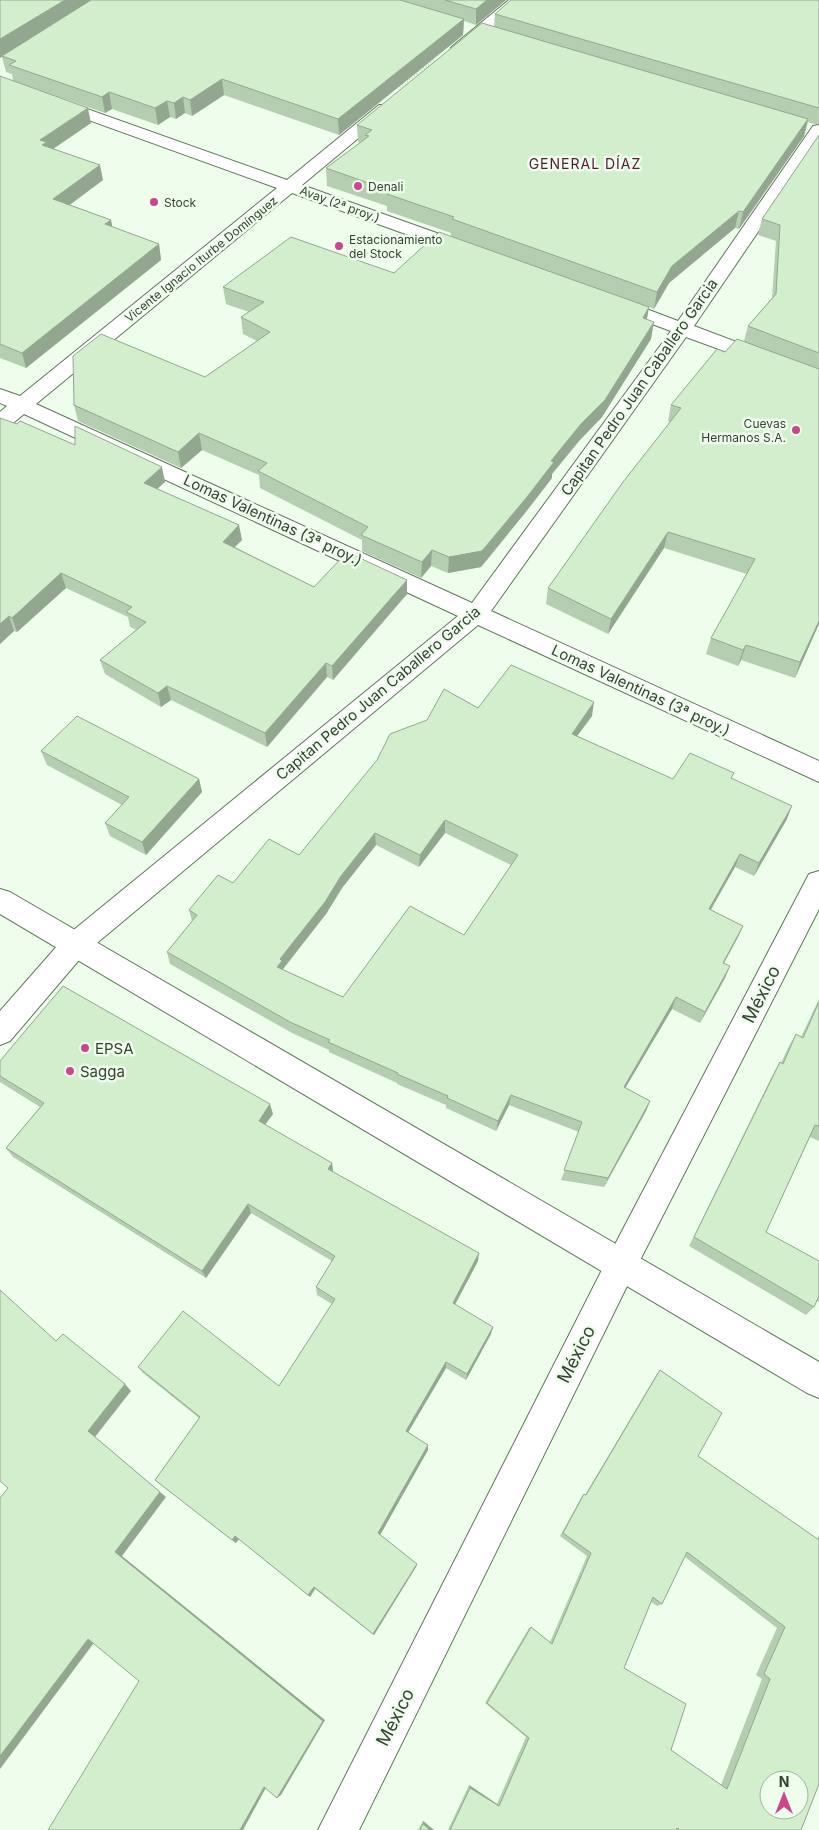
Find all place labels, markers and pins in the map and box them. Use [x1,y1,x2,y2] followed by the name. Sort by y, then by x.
[368,179,403,194] place label: Denali
[352,180,364,192] marker: Denali
[164,195,197,210] place label: Stock
[148,196,160,208] marker: Stock
[349,232,443,261] place label: Estacionamiento del Stock
[333,240,345,252] marker: Estacionamiento del Stock
[701,416,786,445] place label: Cuevas Hermanos S.A.
[790,424,802,436] marker: Cuevas Hermanos S.A.
[95,1039,134,1058] place label: EPSA
[79,1042,91,1054] marker: EPSA
[80,1062,125,1081] place label: Sagga
[64,1065,76,1077] marker: Sagga

